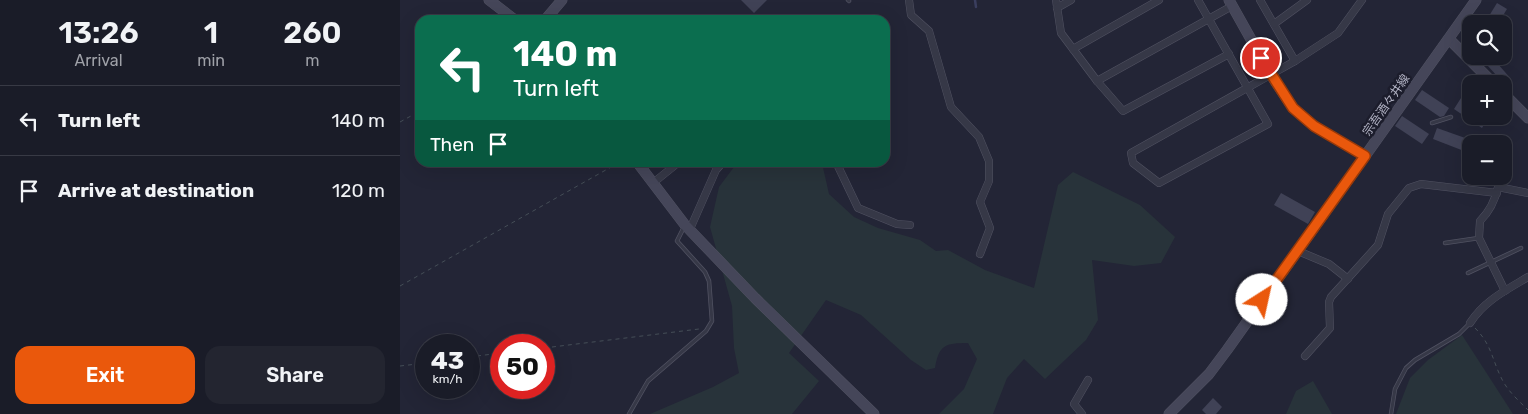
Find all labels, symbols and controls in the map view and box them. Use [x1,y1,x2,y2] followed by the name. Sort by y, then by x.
[58,15,139,51] text: 13:26
[204,15,218,51] text: 1
[283,15,342,51] text: 260
[1462,15,1512,185] map controls
[1462,15,1512,65] button: search
[513,33,618,75] text: 140 m
[430,35,495,100] icon: left
[1240,37,1282,79] pin
[1247,44,1275,72] icon: arrive
[75,51,123,70] text: Arrival
[197,51,225,70] text: min
[305,51,320,70] text: m
[1360,71,1412,139] street label: 宗吾酒々井線
[513,75,599,102] text: Turn left
[1462,75,1512,125] button: +
[15,107,43,135] icon: left
[58,109,140,132] text: Turn left
[331,109,385,132] text: 140 m
[484,130,512,158] icon: arrive
[430,133,474,156] text: Then
[1462,135,1512,185] button: −
[15,177,43,205] icon: arrive
[58,179,254,202] text: Arrive at destination
[332,179,385,202] text: 120 m
[1235,273,1287,325] position arrow
[490,334,555,399] speed limit sign: 50
[15,346,195,404] button: Exit
[205,346,385,404] button: Share
[431,346,464,375] text: 43
[433,372,462,386] text: km/h

